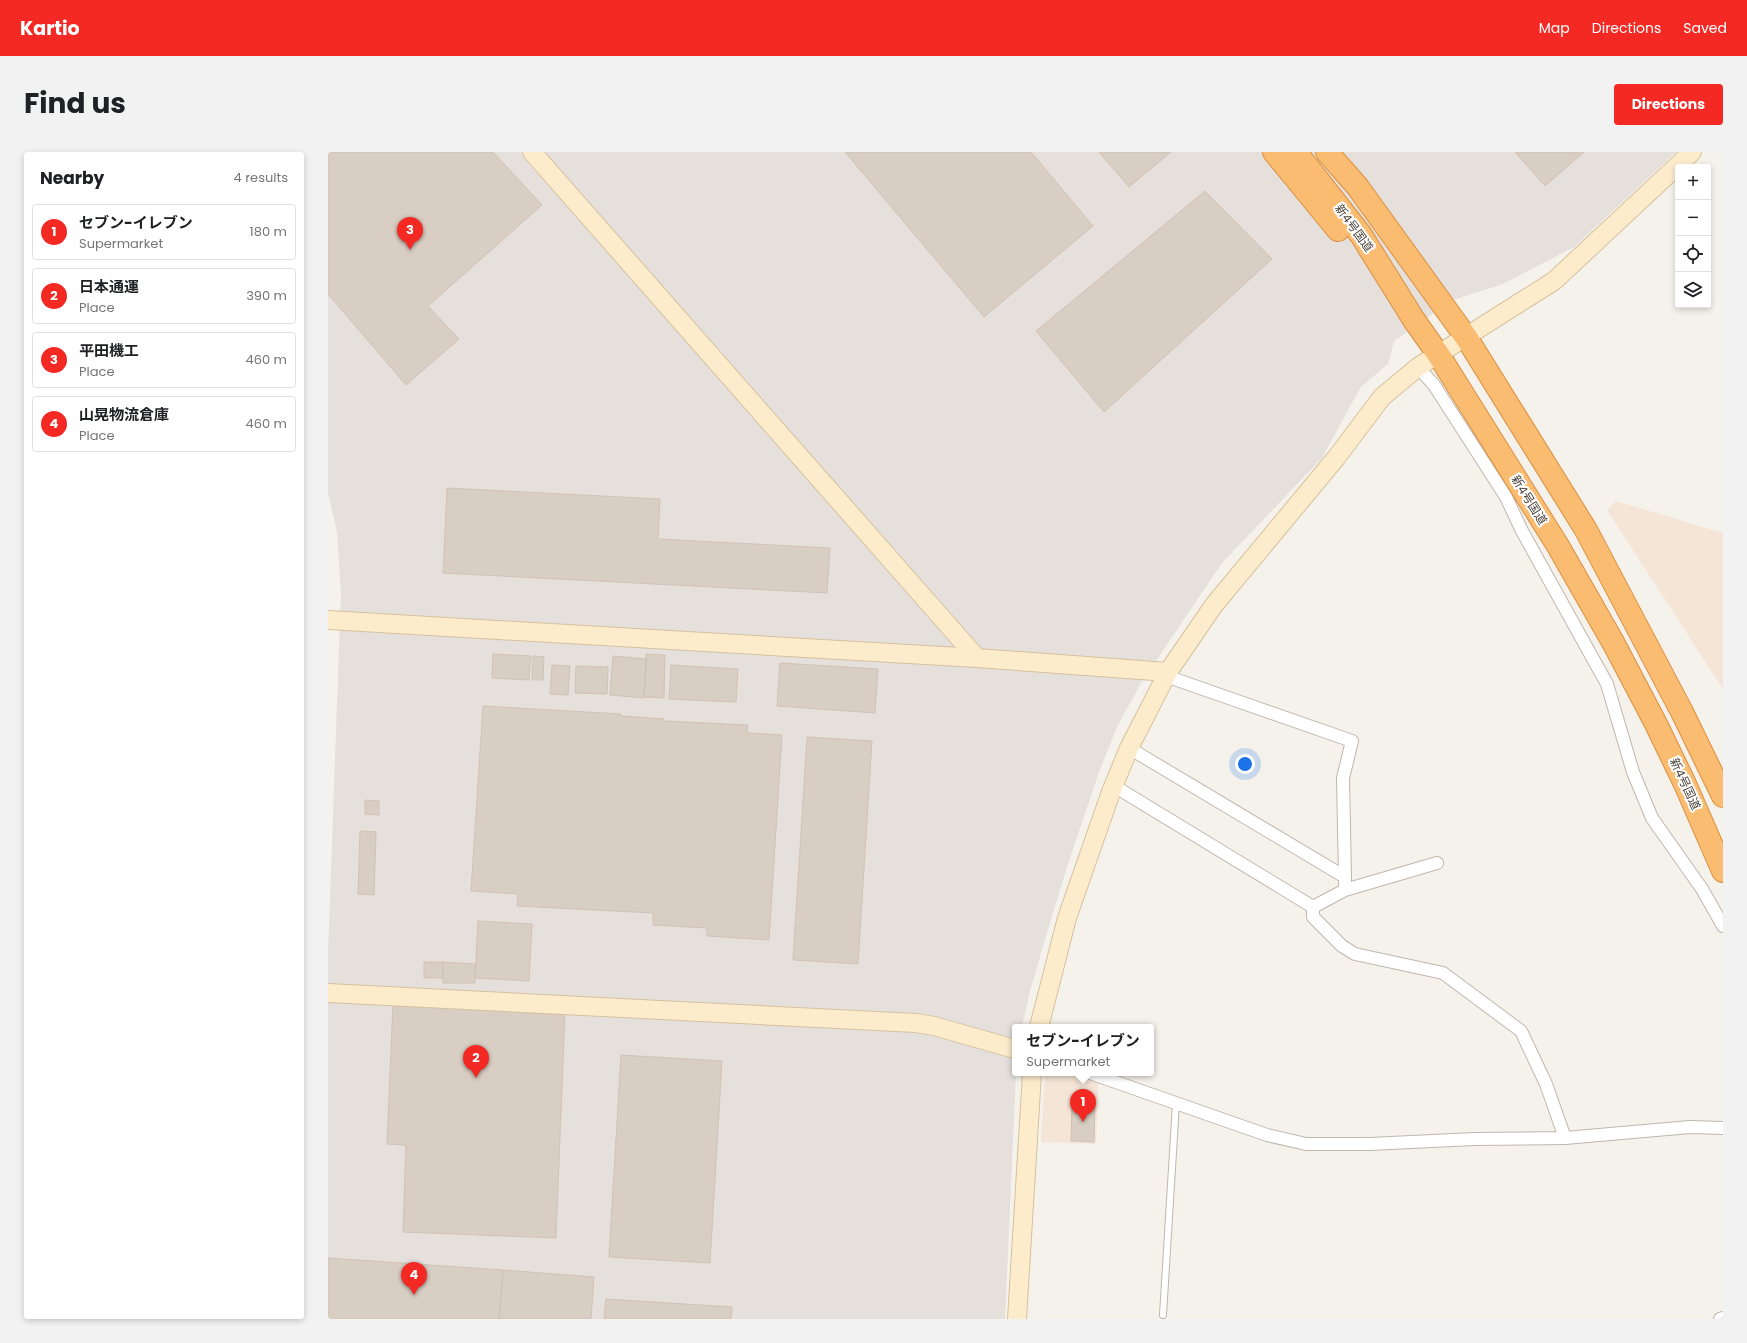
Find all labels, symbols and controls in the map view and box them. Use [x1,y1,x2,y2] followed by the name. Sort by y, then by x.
[20,15,80,42] text: Kartio
[1539,18,1570,38] text: Map
[1592,18,1661,38] text: Directions
[1683,18,1727,38] text: Saved
[24,84,126,123] text: Find us
[1614,84,1723,125] button: Directions
[1675,164,1711,308] map controls
[1675,164,1711,200] button: +
[40,166,104,190] text: Nearby
[234,168,288,187] text: 4 results
[1331,200,1378,255] street label: 新4号国道
[1675,200,1711,236] button: −
[79,212,193,233] text: セブン-イレブン
[397,217,423,250] pin: 3
[52,222,56,241] text: 1
[250,222,287,241] text: 180 m
[79,234,163,253] text: Supermarket
[1675,236,1711,272] button: locate
[1675,272,1711,308] button: layers
[79,276,139,297] text: 日本通運
[50,286,58,305] text: 2
[246,286,287,305] text: 390 m
[79,298,114,317] text: Place
[79,340,139,361] text: 平田機工
[50,350,58,369] text: 3
[246,350,287,369] text: 460 m
[79,362,114,381] text: Place
[79,404,169,425] text: 山晃物流倉庫
[50,414,58,433] text: 4
[246,414,287,433] text: 460 m
[79,426,114,445] text: Place
[1507,472,1551,528] street label: 新4号国道
[1235,754,1255,774] your location
[1666,755,1705,813] street label: 新4号国道
[1012,1024,1154,1076] popup
[1026,1030,1140,1051] text: セブン-イレブン
[463,1045,489,1078] pin: 2
[1026,1052,1110,1071] text: Supermarket
[1070,1089,1096,1122] pin: 1
[401,1262,427,1295] pin: 4

